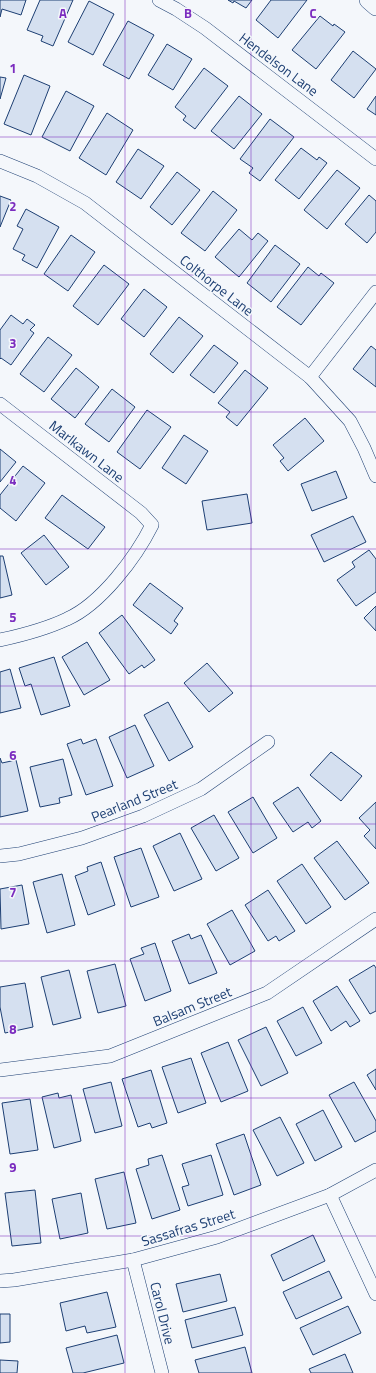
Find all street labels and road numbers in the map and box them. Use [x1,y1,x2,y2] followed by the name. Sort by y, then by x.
[235,27,323,101] street label: Hendelson Lane
[176,249,258,321] street label: Colthorpe Lane
[45,415,129,487] street label: Marlkawn Lane
[88,773,180,827] street label: Pearland Street
[149,981,235,1031] street label: Balsam Street
[139,1203,237,1251] street label: Sassafras Street
[145,1280,181,1346] street label: Carol Drive

